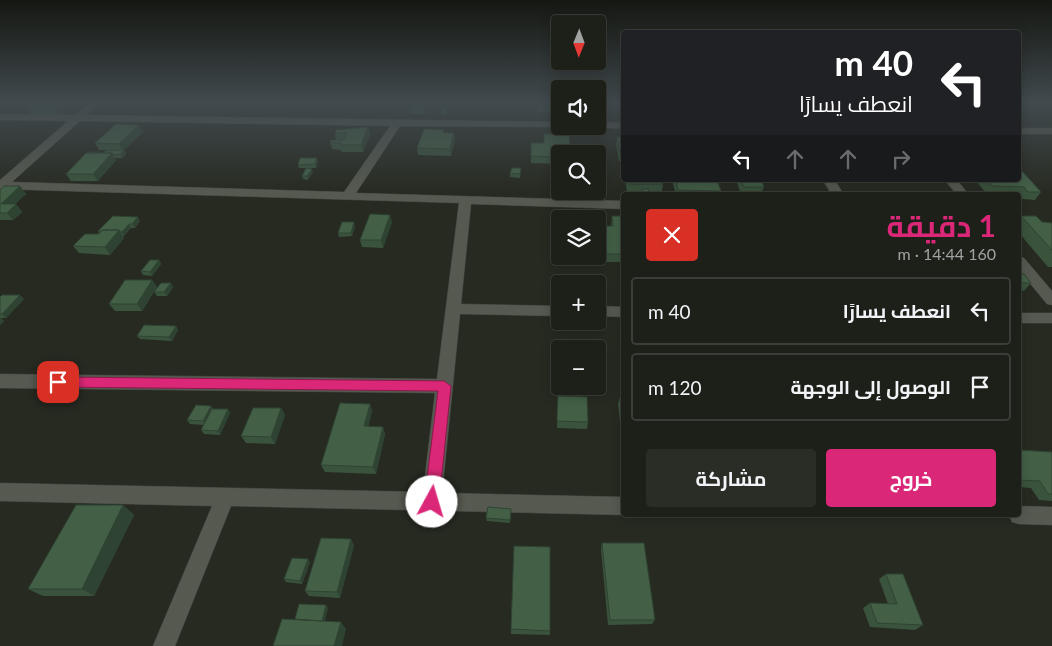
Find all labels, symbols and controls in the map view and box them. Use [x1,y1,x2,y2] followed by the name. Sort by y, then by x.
[551,15,606,70] north arrow
[551,15,606,395] map controls
[835,41,913,83] text: 40 m
[931,50,996,115] icon: left
[551,80,606,135] button: sound
[799,90,913,117] text: انعطف يسارًا
[551,145,606,200] button: search
[728,145,756,173] icon: left
[781,145,809,173] icon: ahead
[834,145,862,173] icon: ahead
[887,145,915,173] icon: right
[886,207,996,243] text: 1 دقيقة
[646,209,698,261] button: close
[551,210,606,265] button: layers
[897,244,996,263] text: 160 m · 14:44
[551,275,606,330] button: +
[966,297,994,325] icon: left
[843,299,951,322] text: انعطف يسارًا
[648,300,691,323] text: 40 m
[551,340,606,395] button: −
[37,361,79,403] pin
[44,368,72,396] icon: arrive
[966,373,994,401] icon: arrive
[790,375,951,398] text: الوصول إلى الوجهة
[648,376,702,399] text: 120 m
[646,449,816,507] button: مشاركة
[826,449,996,507] button: خروج
[405,475,457,527] position arrow

